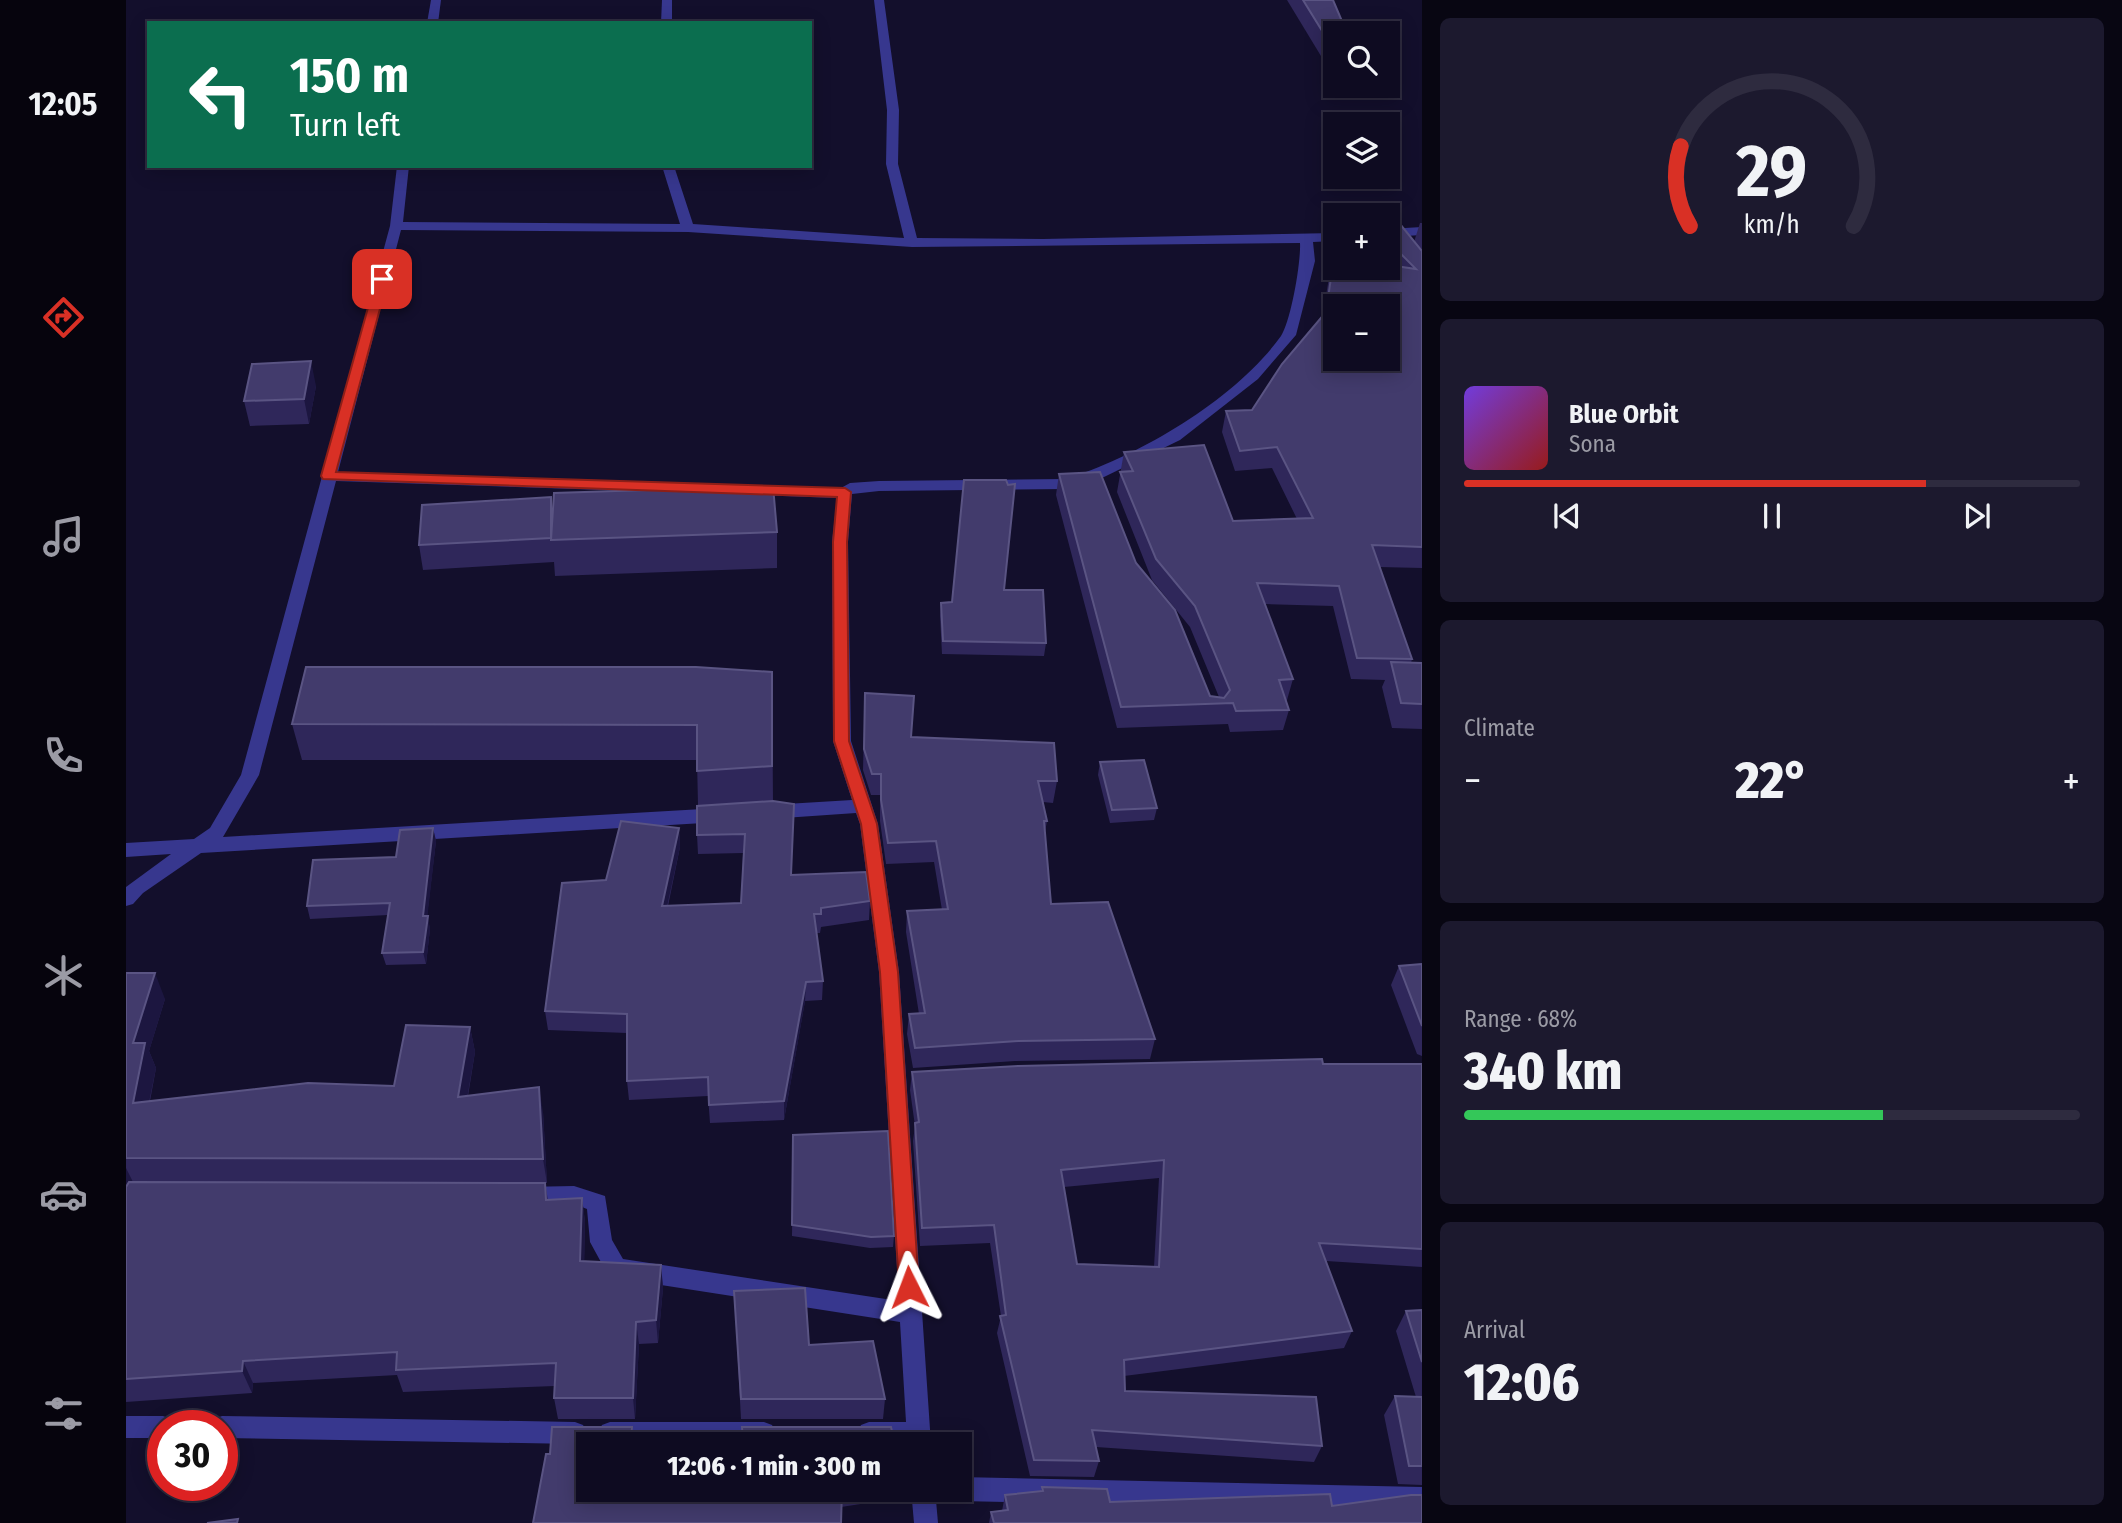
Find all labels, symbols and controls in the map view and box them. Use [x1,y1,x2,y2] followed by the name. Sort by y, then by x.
[1323,21,1400,371] map controls
[1323,21,1400,98] button: search
[290,46,409,105] text: 150 m
[175,49,266,140] icon: left
[29,85,97,123] text: 12:05
[290,106,400,144] text: Turn left
[1323,112,1400,189] button: layers
[1736,128,1807,215] text: 29
[1323,203,1400,280] button: +
[1744,209,1800,239] text: km/h
[352,249,412,309] pin
[363,260,401,298] icon: arrive
[39,293,88,342] icon: directions
[1323,294,1400,371] button: −
[1569,399,1679,430] text: Blue Orbit
[1569,430,1616,458] text: Sona
[1548,497,1586,535] icon: previous
[1753,497,1791,535] icon: pause
[1958,497,1996,535] icon: next
[39,512,88,561] icon: music
[1464,714,1535,742] text: Climate
[39,731,88,780] icon: phone
[1735,749,1809,812] text: 22°
[1464,758,1481,804] text: −
[2063,758,2080,804] text: +
[39,951,88,1000] icon: climate
[1464,1005,1577,1033] text: Range · 68%
[1464,1040,1622,1103] text: 340 km
[39,1170,88,1219] icon: car
[872,1250,946,1324] position arrow
[1464,1316,1525,1344] text: Arrival
[1464,1351,1579,1414] text: 12:06
[39,1389,88,1438] icon: filters
[147,1410,238,1501] speed limit sign: 30
[667,1451,881,1482] text: 12:06 · 1 min · 300 m

